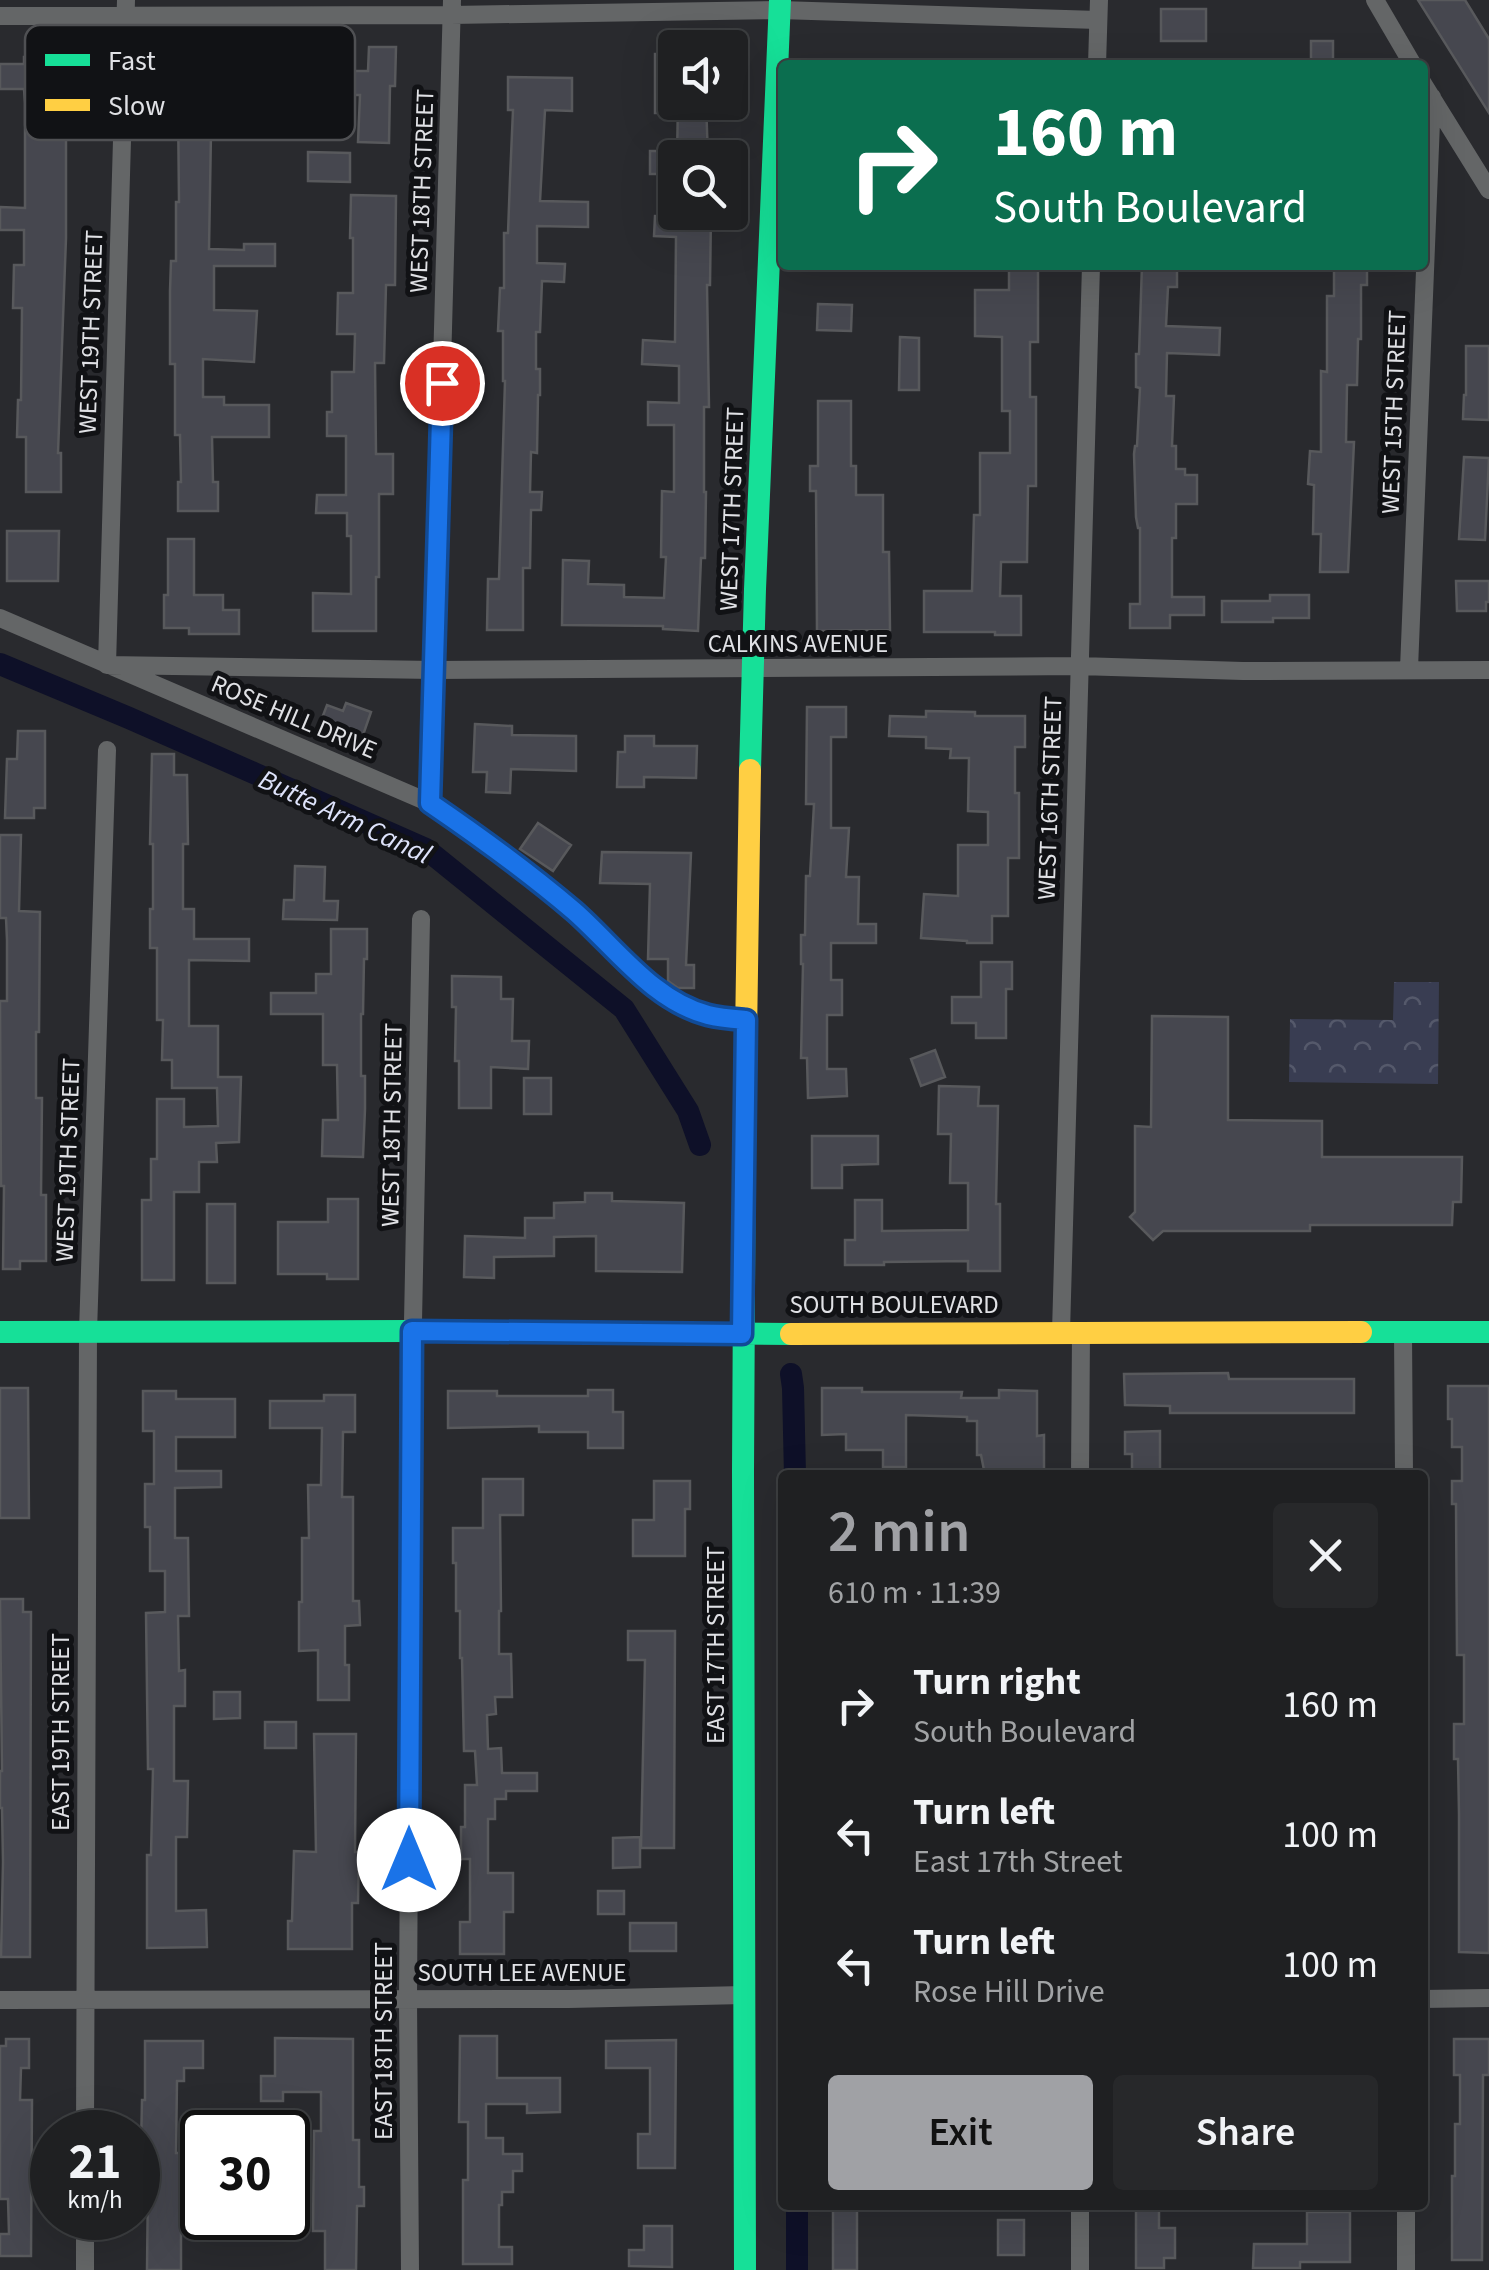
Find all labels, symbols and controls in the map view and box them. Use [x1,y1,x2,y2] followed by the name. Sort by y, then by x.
[25,25,355,140] legend
[658,30,748,230] map controls
[658,30,748,120] button: sound
[108,41,156,81] text: Fast
[993,83,1178,183] text: 160 m
[108,86,165,126] text: Slow
[400,89,444,293] street label: WEST 18TH STREET
[828,100,958,230] icon: right
[658,140,748,230] button: search
[993,176,1307,240] text: South Boulevard
[69,230,113,434] street label: WEST 19TH STREET
[1372,310,1416,514] street label: WEST 15TH STREET
[400,341,485,426] pin
[415,356,470,411] icon: arrive
[710,407,754,611] street label: WEST 17TH STREET
[708,626,888,662] street label: CALKINS AVENUE
[206,666,382,768] street label: ROSE HILL DRIVE
[1028,696,1072,900] street label: WEST 16TH STREET
[252,760,438,875] water label: Butte Arm Canal
[372,1023,412,1227] street label: WEST 18TH STREET
[46,1058,90,1262] street label: WEST 19TH STREET
[789,1287,999,1323] street label: SOUTH BOULEVARD
[828,1490,971,1575] text: 2 min
[1273,1503,1378,1608] button: close
[698,1546,734,1744] street label: EAST 17TH STREET
[828,1570,1001,1616] text: 610 m · 11:39
[43,1633,79,1831] street label: EAST 19TH STREET
[913,1655,1081,1709] text: Turn right
[828,1678,883,1733] icon: right
[1282,1678,1378,1732] text: 160 m
[913,1709,1136,1755] text: South Boulevard
[913,1785,1055,1839] text: Turn left
[357,1808,461,1912] position arrow
[828,1808,883,1863] icon: left
[1282,1808,1378,1862] text: 100 m
[913,1839,1123,1885] text: East 17th Street
[913,1915,1055,1969] text: Turn left
[828,1938,883,1993] icon: left
[1282,1938,1378,1992] text: 100 m
[366,1942,402,2140] street label: EAST 18TH STREET
[417,1955,627,1991] street label: SOUTH LEE AVENUE
[913,1969,1105,2015] text: Rose Hill Drive
[828,2075,1093,2190] button: Exit
[1113,2075,1378,2190] button: Share
[180,2110,310,2240] speed limit sign: 30
[69,2127,121,2198] text: 21
[67,2182,123,2218] text: km/h

